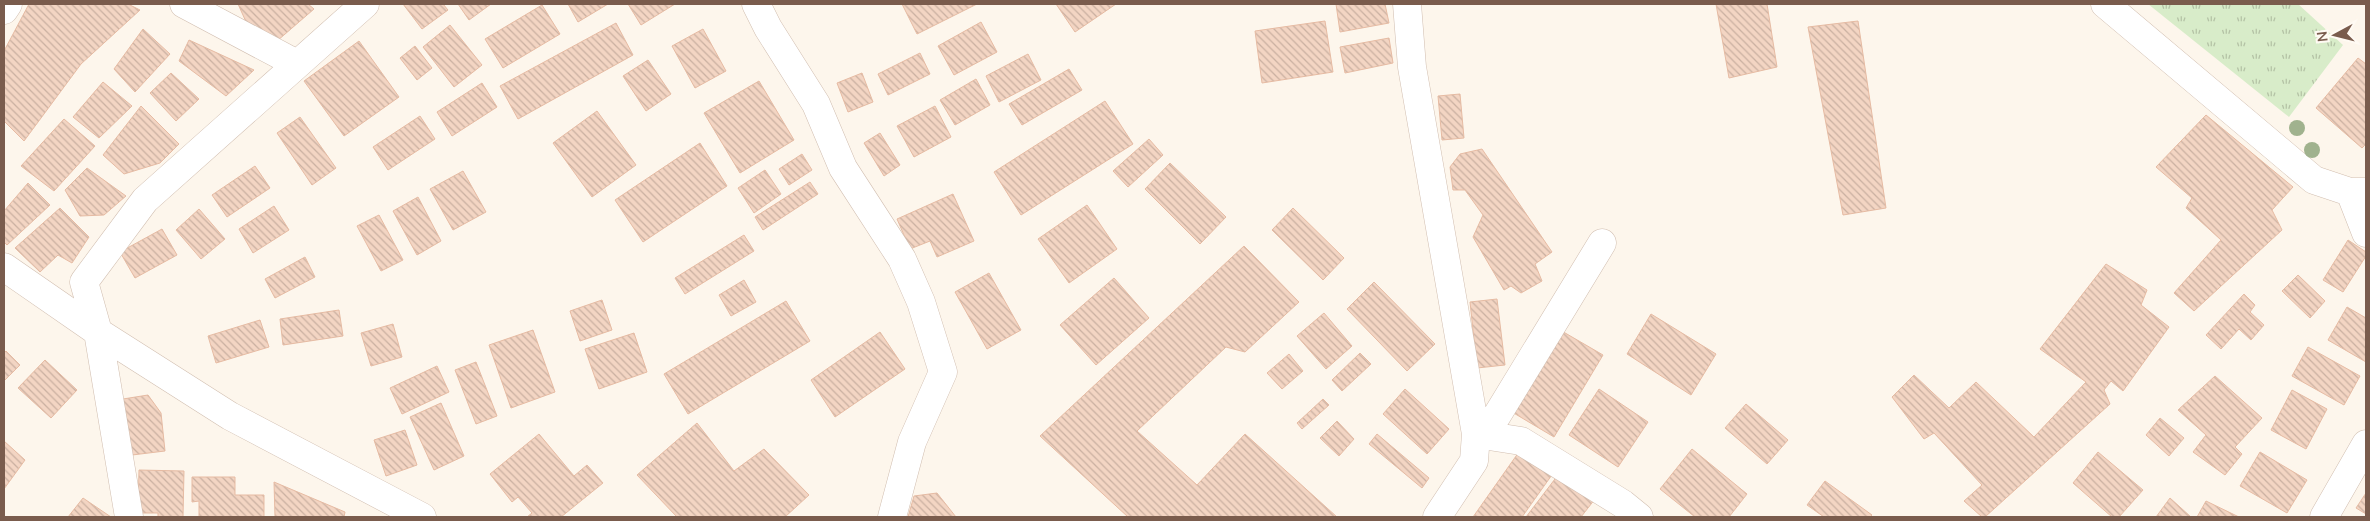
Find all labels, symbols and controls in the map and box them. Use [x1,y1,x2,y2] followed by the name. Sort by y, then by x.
[2310,10,2360,60] north arrow
[2313,30,2332,43] text: N

